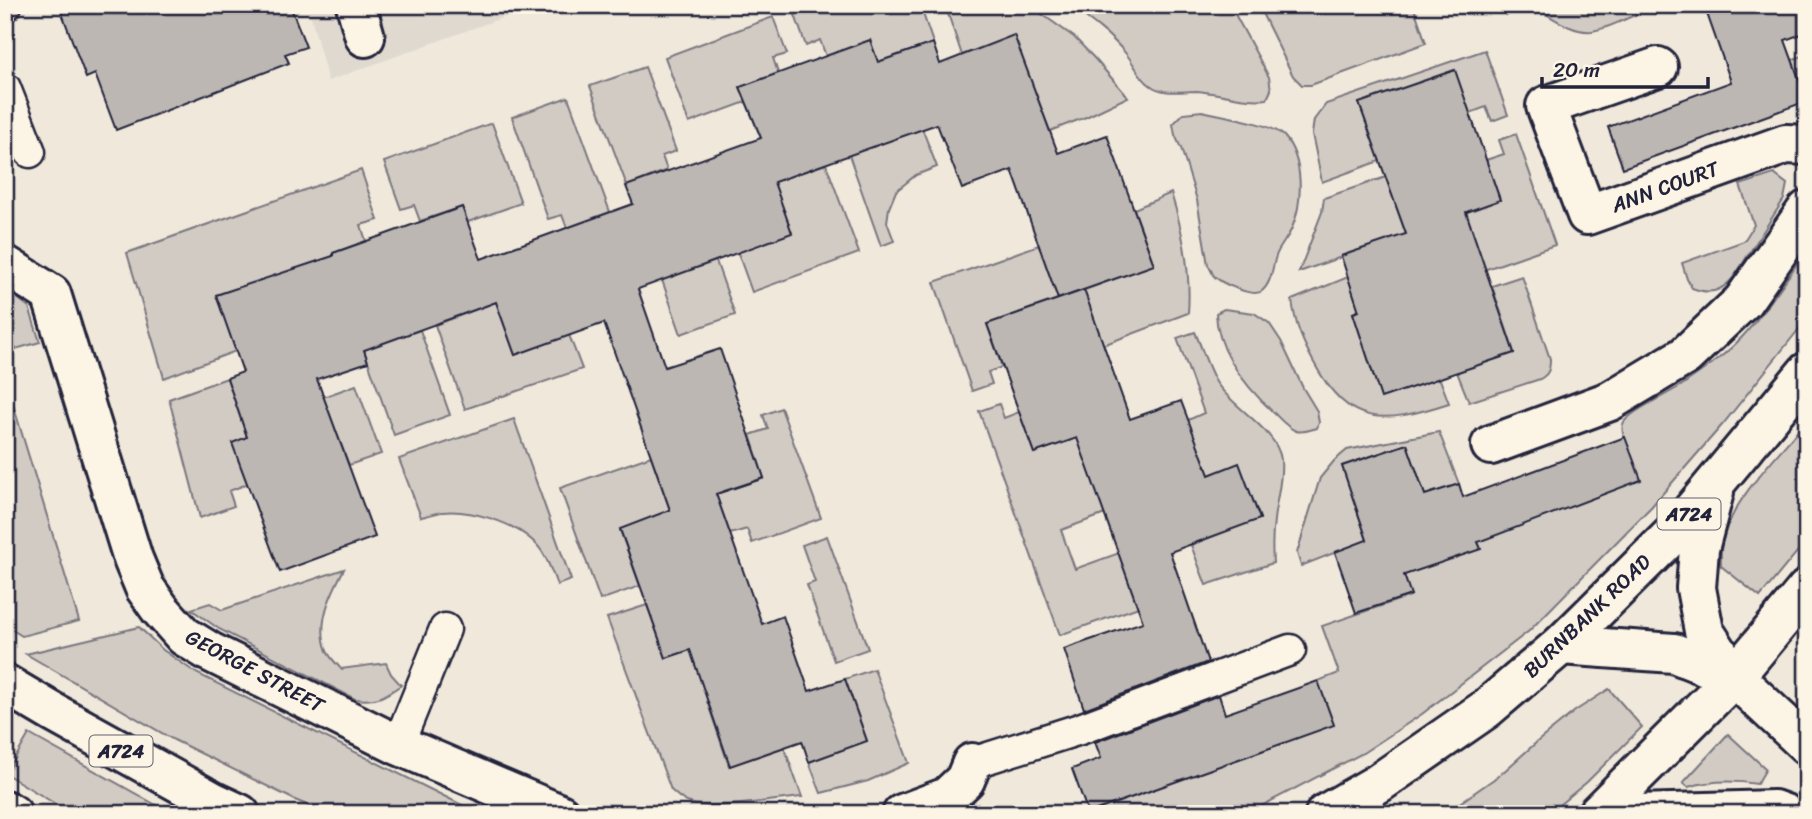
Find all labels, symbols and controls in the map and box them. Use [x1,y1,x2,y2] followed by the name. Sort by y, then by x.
[1542,46,1709,90] scale bar
[1553,51,1600,89] text: 20 m
[1605,149,1726,224] street label: ANN COURT
[1658,499,1720,530] road number: A724
[1514,544,1661,688] street label: BURNBANK ROAD
[178,618,333,724] street label: GEORGE STREET
[90,736,152,766] road number: A724

